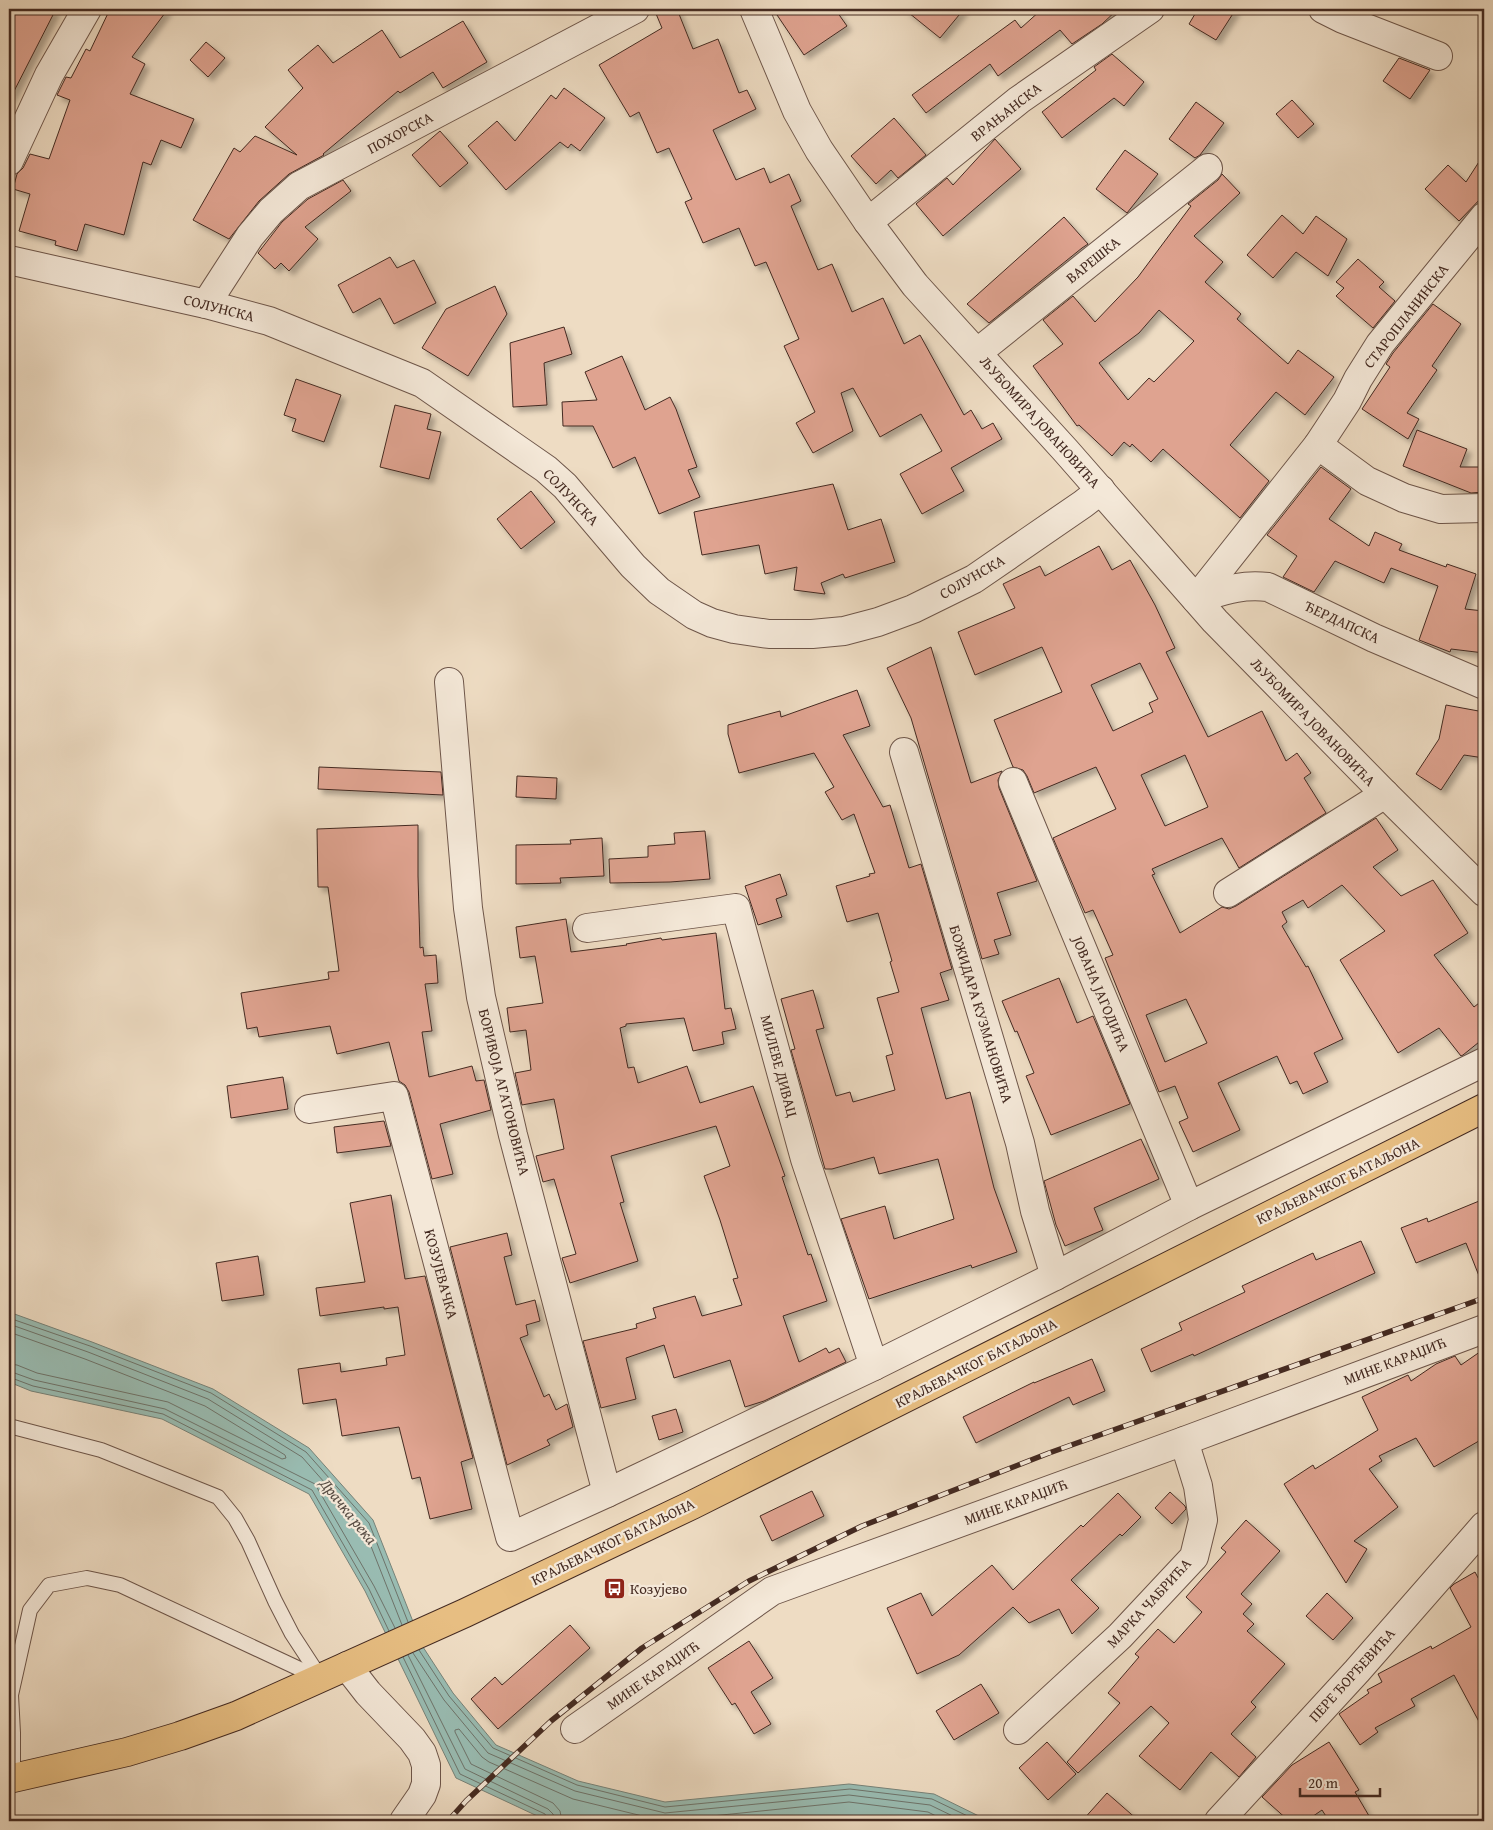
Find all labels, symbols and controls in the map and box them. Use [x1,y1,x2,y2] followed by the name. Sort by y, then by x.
[966,77,1045,146] street label: ВРАЊАНСКА
[363,106,436,159] street label: ПОХОРСКА
[1061,231,1124,288] street label: ВАРЕШКА
[1358,259,1453,372] street label: СТАРОПЛАНИНСКА
[181,289,257,326] street label: СОЛУНСКА
[975,351,1106,492] street label: ЉУБОМИРА ЈОВАНОВИЋА
[539,463,604,530] street label: СОЛУНСКА
[935,549,1008,604] street label: СОЛУНСКА
[1301,595,1383,648] street label: ЂЕРДАПСКА
[1246,653,1380,791] street label: ЉУБОМИРА ЈОВАНОВИЋА
[944,922,1019,1105] street label: БОЖИДАРА КУЗМАНОВИЋА
[1067,931,1135,1055] street label: ЈОВАНА ЈАГОДИЋА
[474,1006,535,1178] street label: БОРИВОЈА АГАТОНОВИЋА
[756,1012,803,1120] street label: МИЛЕВЕ ДИВАЦ
[1253,1132,1423,1229] street label: КРАЉЕВАЧКОГ БАТАЉОНА
[419,1226,464,1321] street label: КОЗУЈЕВАЧКА
[891,1312,1060,1413] street label: КРАЉЕВАЧКОГ БАТАЉОНА
[1340,1331,1449,1390] street label: МИНЕ КАРАЏИЋ
[314,1472,384,1550] water label: Драчка река
[961,1473,1071,1530] street label: МИНЕ КАРАЏИЋ
[528,1493,698,1590] street label: КРАЉЕВАЧКОГ БАТАЉОНА
[1102,1553,1196,1652] street label: МАРКА ЧАБРИЋА
[602,1577,626,1601] bus stop icon: Козујево
[630,1578,687,1599] place label: Козујево
[1304,1623,1400,1726] street label: ПЕРЕ ЂОРЂЕВИЋА
[602,1635,703,1714] street label: МИНЕ КАРАЏИЋ
[1300,1765,1380,1797] scale bar
[1308,1772,1339,1793] text: 20 m

